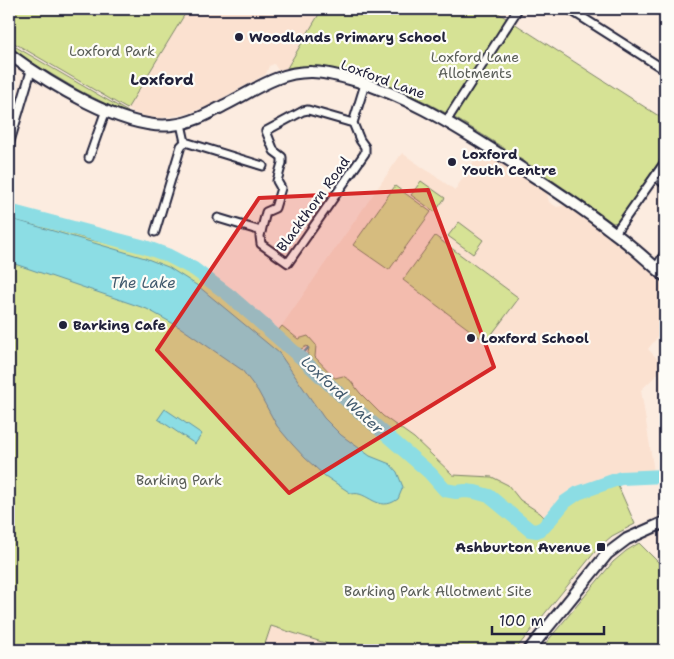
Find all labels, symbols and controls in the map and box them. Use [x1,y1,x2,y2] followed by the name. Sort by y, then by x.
[249,28,446,46] place label: Woodlands Primary School
[233,31,245,43] marker: Woodlands Primary School
[69,42,155,60] park label: Loxford Park
[431,48,519,82] park label: Loxford Lane Allotments
[338,55,428,103] street label: Loxford Lane
[130,69,194,90] district label: Loxford
[462,145,556,179] place label: Loxford Youth Centre
[272,153,354,255] street label: Blackthorn Road
[446,156,458,168] marker: Loxford Youth Centre
[110,273,176,293] water label: The Lake
[73,316,166,334] place label: Barking Cafe
[57,319,69,331] marker: Barking Cafe
[481,329,589,347] place label: Loxford School
[465,332,477,344] marker: Loxford School
[297,352,388,439] water label: Loxford Water
[136,471,222,489] park label: Barking Park
[455,538,591,556] place label: Ashburton Avenue
[595,541,607,553] marker: Ashburton Avenue
[344,582,532,600] park label: Barking Park Allotment Site
[492,604,604,636] scale bar
[499,611,544,631] text: 100 m

